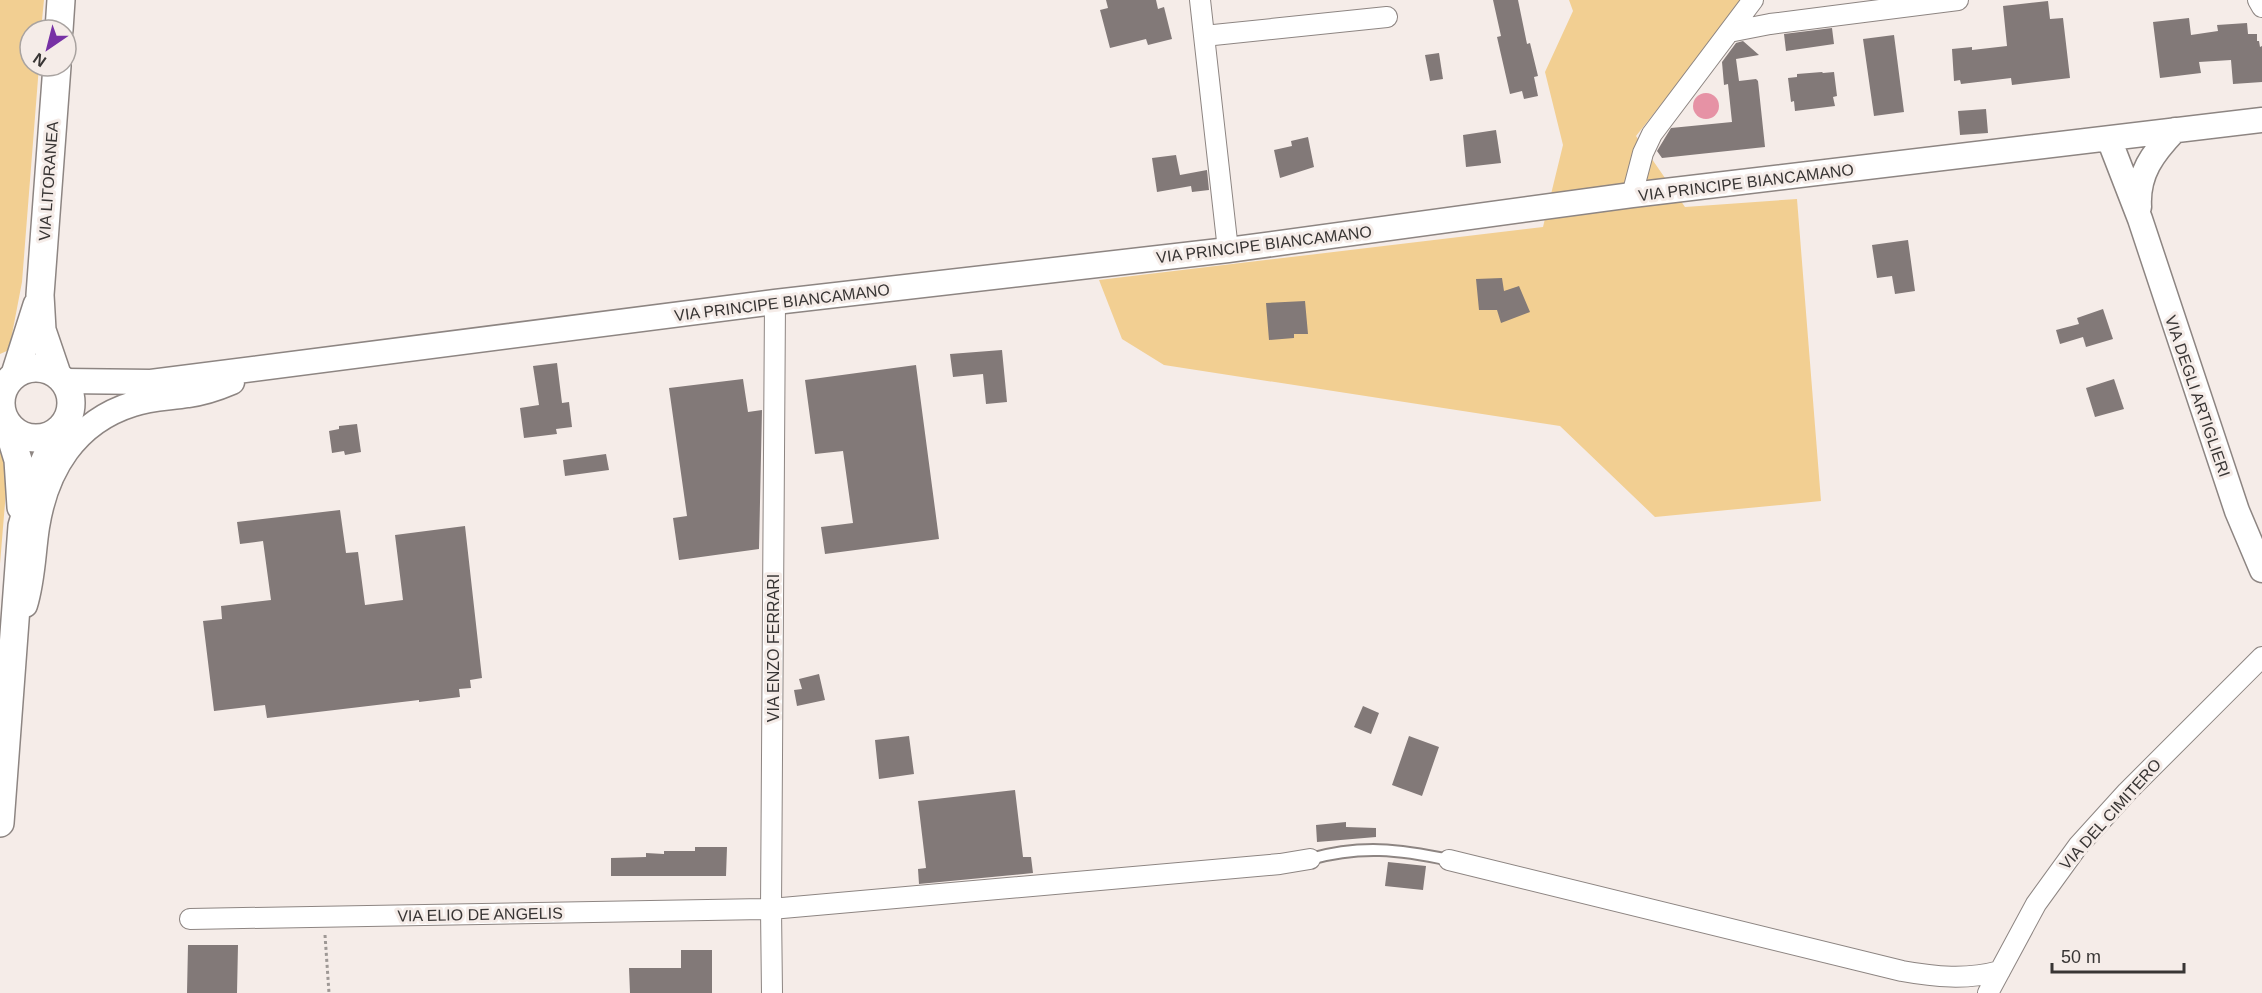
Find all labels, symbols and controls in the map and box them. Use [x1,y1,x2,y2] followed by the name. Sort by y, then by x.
[18,18,78,78] north arrow
[30,50,49,70] text: N
[36,120,61,241] street label: VIA LITORANEA
[1637,161,1855,204] street label: VIA PRINCIPE BIANCAMANO
[1155,223,1373,266] street label: VIA PRINCIPE BIANCAMANO
[673,281,891,324] street label: VIA PRINCIPE BIANCAMANO
[2162,313,2233,479] street label: VIA DEGLI ARTIGLIERI
[765,574,782,722] street label: VIA ENZO FERRARI
[2056,756,2164,873] street label: VIA DEL CIMITERO
[397,905,563,924] street label: VIA ELIO DE ANGELIS
[2052,936,2184,974] scale bar
[2061,947,2101,967] text: 50 m

